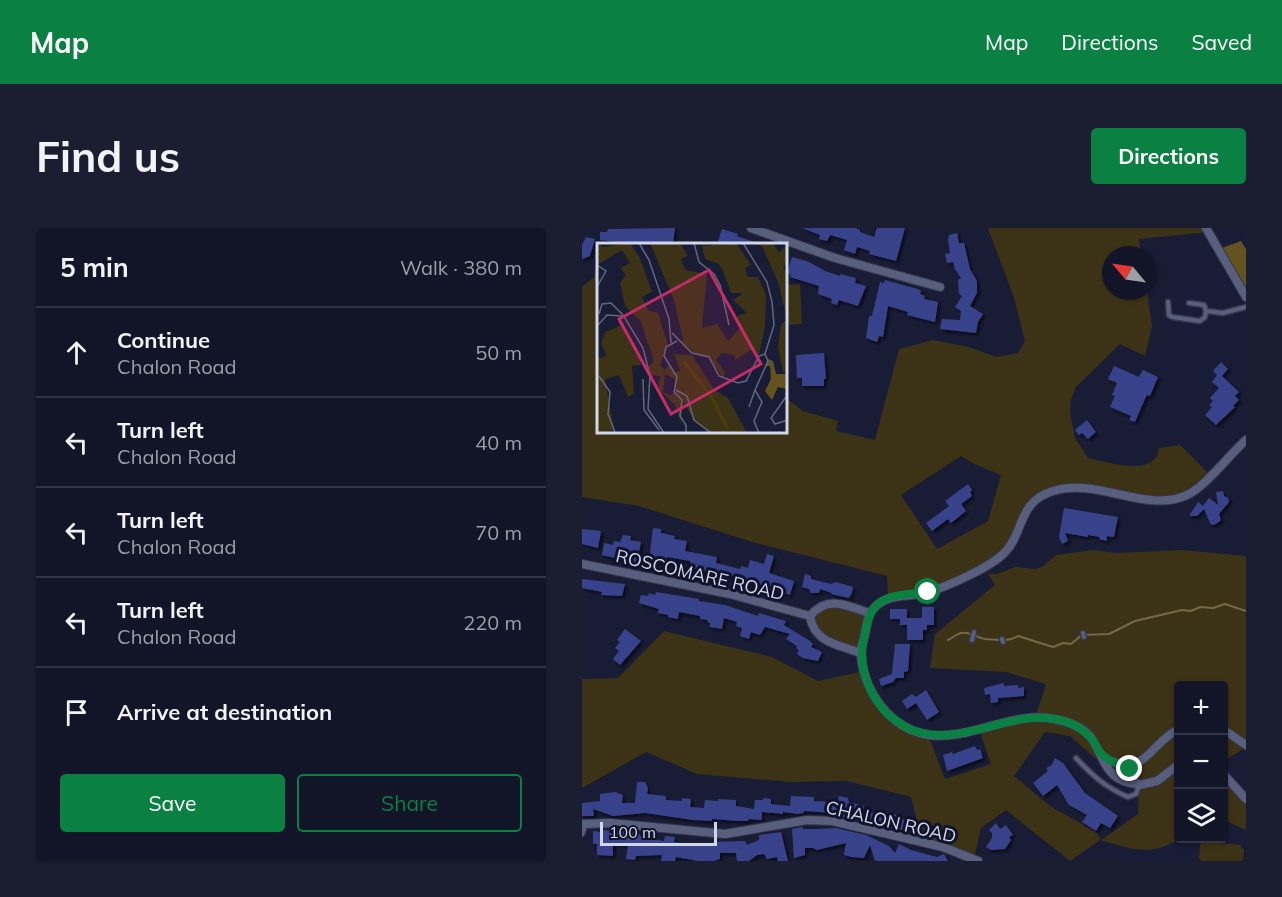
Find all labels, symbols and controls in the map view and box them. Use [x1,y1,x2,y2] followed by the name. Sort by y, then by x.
[30,25,89,60] text: Map
[985,29,1028,55] text: Map
[1061,29,1158,55] text: Directions
[1191,29,1252,55] text: Saved
[1091,128,1246,184] button: Directions
[36,130,180,183] text: Find us
[597,243,788,434] inset map
[1102,246,1156,300] north arrow
[60,251,129,284] text: 5 min
[400,255,522,280] text: Walk · 380 m
[117,326,210,354] text: Continue
[60,336,93,369] icon: ahead
[475,340,522,365] text: 50 m
[117,354,237,379] text: Chalon Road
[117,416,204,444] text: Turn left
[60,426,93,459] icon: left
[475,430,522,455] text: 40 m
[117,444,237,469] text: Chalon Road
[117,506,204,534] text: Turn left
[60,516,93,549] icon: left
[475,520,522,545] text: 70 m
[117,534,237,559] text: Chalon Road
[614,544,787,605] street label: ROSCOMARE ROAD
[914,578,940,604] route start
[117,596,204,624] text: Turn left
[60,606,93,639] icon: left
[463,610,522,635] text: 220 m
[117,624,237,649] text: Chalon Road
[1174,681,1228,843] map controls
[1174,681,1228,735] button: +
[60,696,93,729] icon: arrive
[117,698,332,726] text: Arrive at destination
[1174,735,1228,789] button: −
[1116,755,1142,781] route end
[60,774,285,832] button: Save
[297,774,522,832] button: Share
[1174,789,1228,843] button: layers
[824,795,959,848] street label: CHALON ROAD
[600,819,717,846] scale bar
[609,822,656,842] text: 100 m

